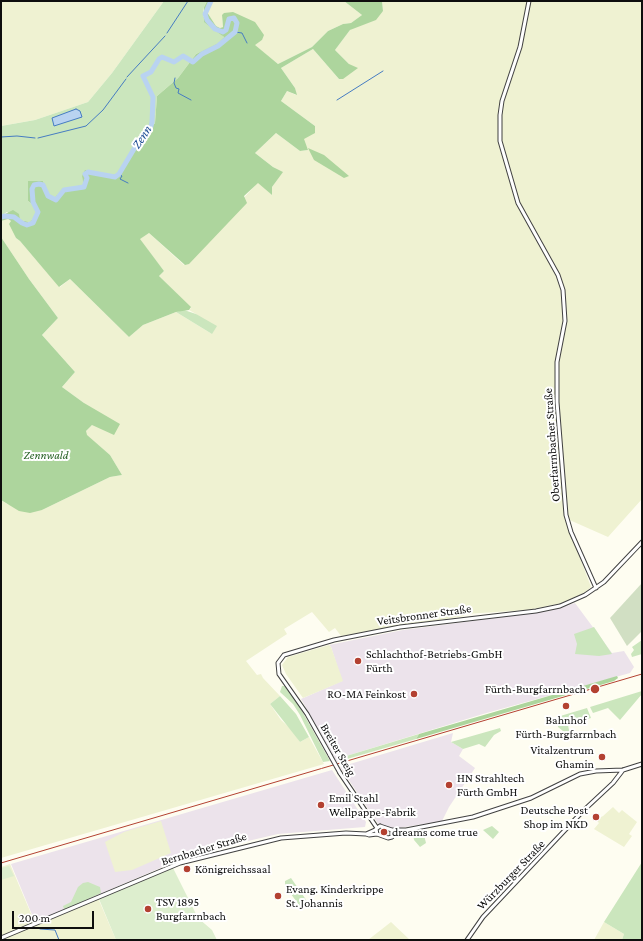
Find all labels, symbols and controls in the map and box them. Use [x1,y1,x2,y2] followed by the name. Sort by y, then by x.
[129,122,155,152] water label: Zenn
[541,388,563,502] street label: Oberfarrnbacher Straße
[24,448,68,462] park label: Zennwald
[376,601,472,629] street label: Veitsbronner Straße
[366,647,502,675] place label: Schlachthof-Betriebs-GmbH Fürth
[353,656,363,666] marker: Schlachthof-Betriebs-GmbH Fürth
[485,682,586,696] place label: Fürth-Burgfarrnbach
[589,683,601,695] marker: Fürth-Burgfarrnbach
[327,687,406,701] place label: RO-MA Feinkost
[409,689,419,699] marker: RO-MA Feinkost
[561,701,571,711] marker: Bahnhof Fürth-Burgfarrnbach
[515,713,617,741] place label: Bahnhof Fürth-Burgfarrnbach
[317,721,359,779] street label: Breiter Steig
[531,743,594,771] place label: Vitalzentrum Ghamin
[597,752,607,762] marker: Vitalzentrum Ghamin
[457,771,524,799] place label: HN Strahltech Fürth GmbH
[444,780,454,790] marker: HN Strahltech Fürth GmbH
[329,791,416,819] place label: Emil Stahl Wellpappe-Fabrik
[316,800,326,810] marker: Emil Stahl Wellpappe-Fabrik
[520,803,588,831] place label: Deutsche Post Shop im NKD
[591,812,601,822] marker: Deutsche Post Shop im NKD
[392,825,478,839] place label: dreams come true
[379,827,389,837] marker: dreams come true
[160,829,248,869] street label: Bernbacher Straße
[474,837,548,913] street label: Würzburger Straße
[195,862,271,876] place label: Königreichssaal
[182,864,192,874] marker: Königreichssaal
[286,882,384,910] place label: Evang. Kinderkrippe St. Johannis
[273,891,283,901] marker: Evang. Kinderkrippe St. Johannis
[156,895,226,923] place label: TSV 1895 Burgfarrnbach
[14,903,96,929] scale bar
[143,904,153,914] marker: TSV 1895 Burgfarrnbach
[19,911,50,925] text: 200 m

